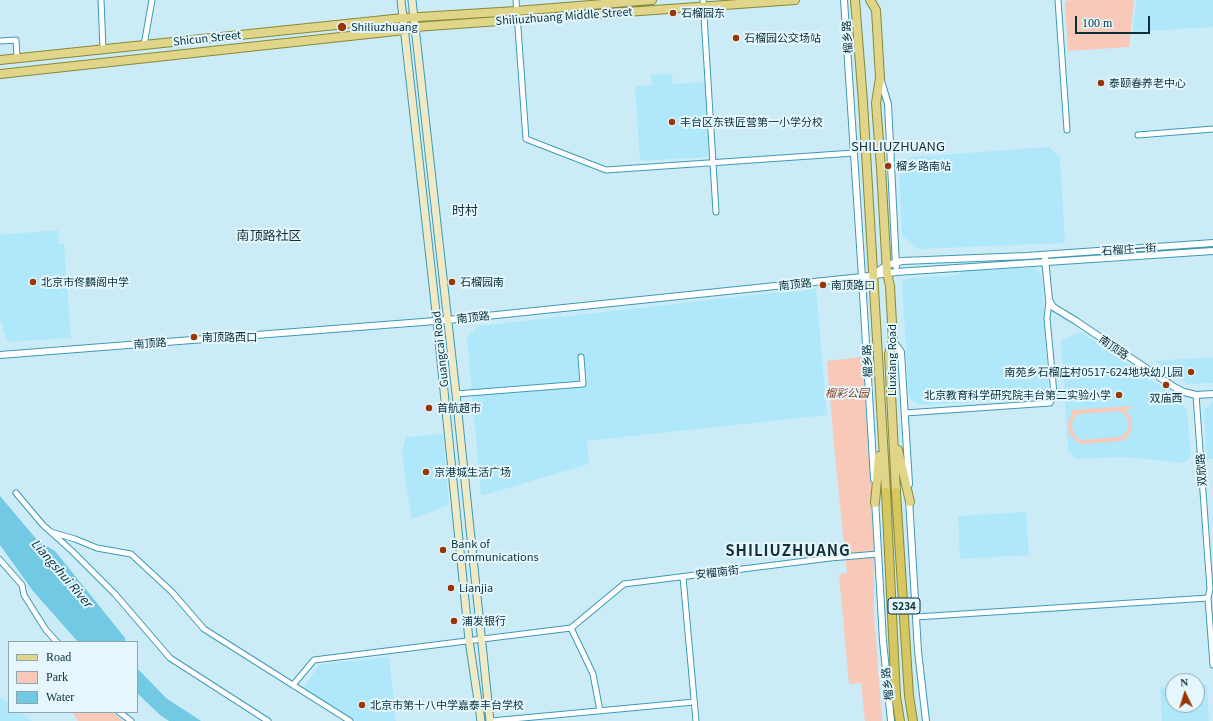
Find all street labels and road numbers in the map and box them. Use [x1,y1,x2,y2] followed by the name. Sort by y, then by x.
[495,5,633,27] street label: Shiliuzhuang Middle Street
[839,20,855,54] street label: 榴乡路
[172,28,242,48] street label: Shicun Street
[1101,240,1157,258] street label: 石榴庄一街
[778,276,812,292] street label: 南顶路
[456,309,490,325] street label: 南顶路
[429,310,451,388] street label: Guangcai Road
[885,324,899,396] street label: Liuxiang Road
[1097,332,1131,362] street label: 南顶路
[133,335,167,351] street label: 南顶路
[860,344,874,378] street label: 榴乡路
[1193,453,1209,487] street label: 双欣路
[694,563,740,581] street label: 安榴南街
[888,598,920,614] road number: S234
[879,667,895,701] street label: 榴乡路

